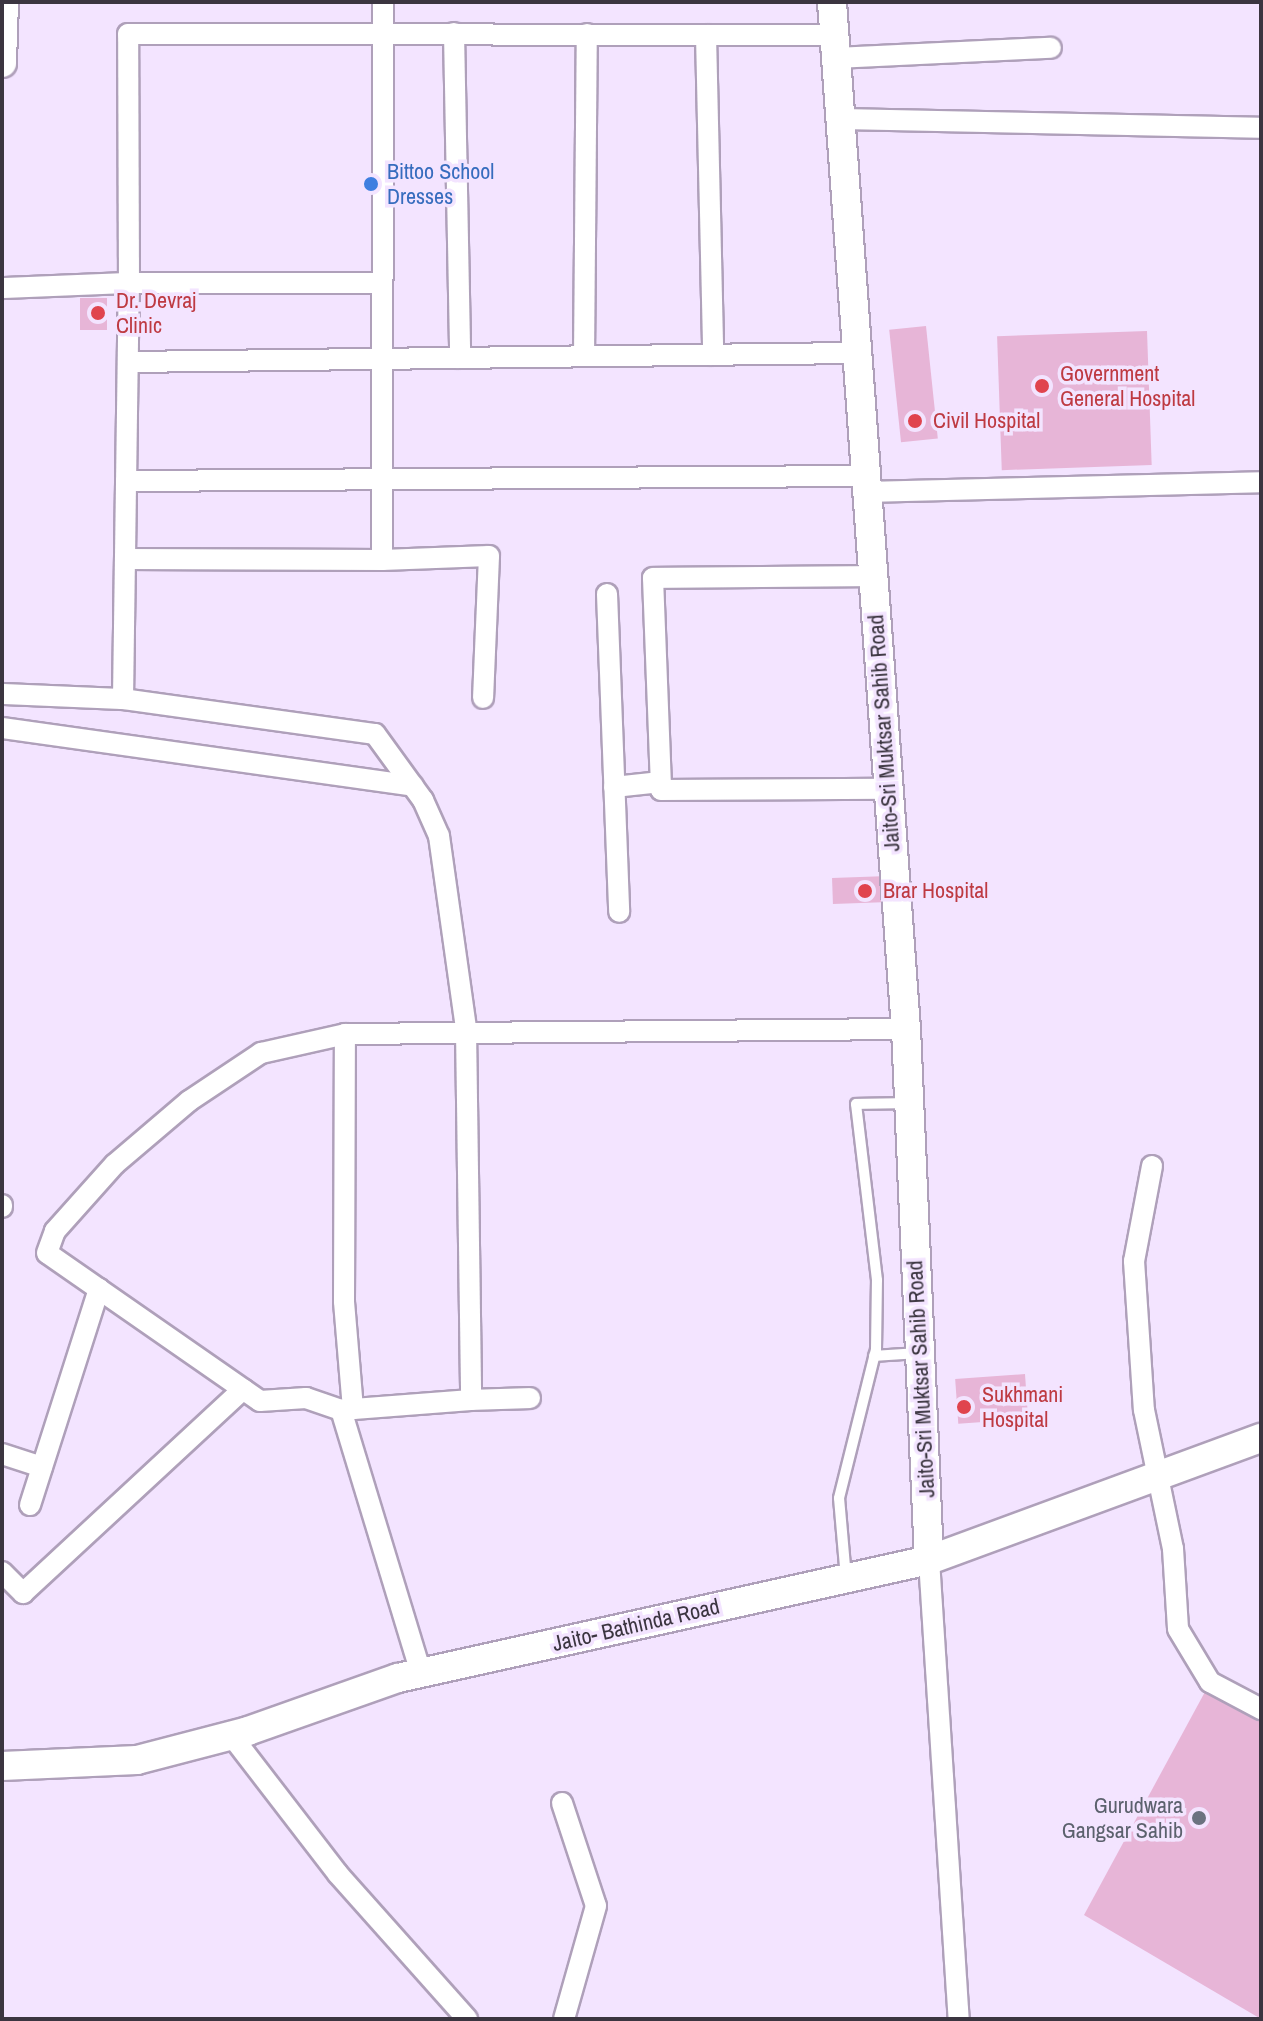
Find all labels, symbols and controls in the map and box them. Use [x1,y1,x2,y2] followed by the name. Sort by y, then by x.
[387,158,494,210] place label: Bittoo School Dresses
[362,175,380,193] marker: Bittoo School Dresses
[116,287,196,338] place label: Dr. Devraj Clinic
[87,302,109,324] marker: Dr. Devraj Clinic
[1060,360,1195,412] place label: Government General Hospital
[1031,375,1053,397] marker: Government General Hospital
[933,408,1040,434] place label: Civil Hospital
[904,410,926,432] marker: Civil Hospital
[863,614,905,852] street label: Jaito-Sri Muktsar Sahib Road
[883,878,988,904] place label: Brar Hospital
[854,880,876,902] marker: Brar Hospital
[902,1260,940,1498] street label: Jaito-Sri Muktsar Sahib Road
[982,1381,1063,1432] place label: Sukhmani Hospital
[953,1396,975,1418] marker: Sukhmani Hospital
[550,1593,722,1657] street label: Jaito- Bathinda Road
[1062,1792,1183,1844] place label: Gurudwara Gangsar Sahib
[1190,1809,1208,1827] marker: Gurudwara Gangsar Sahib

